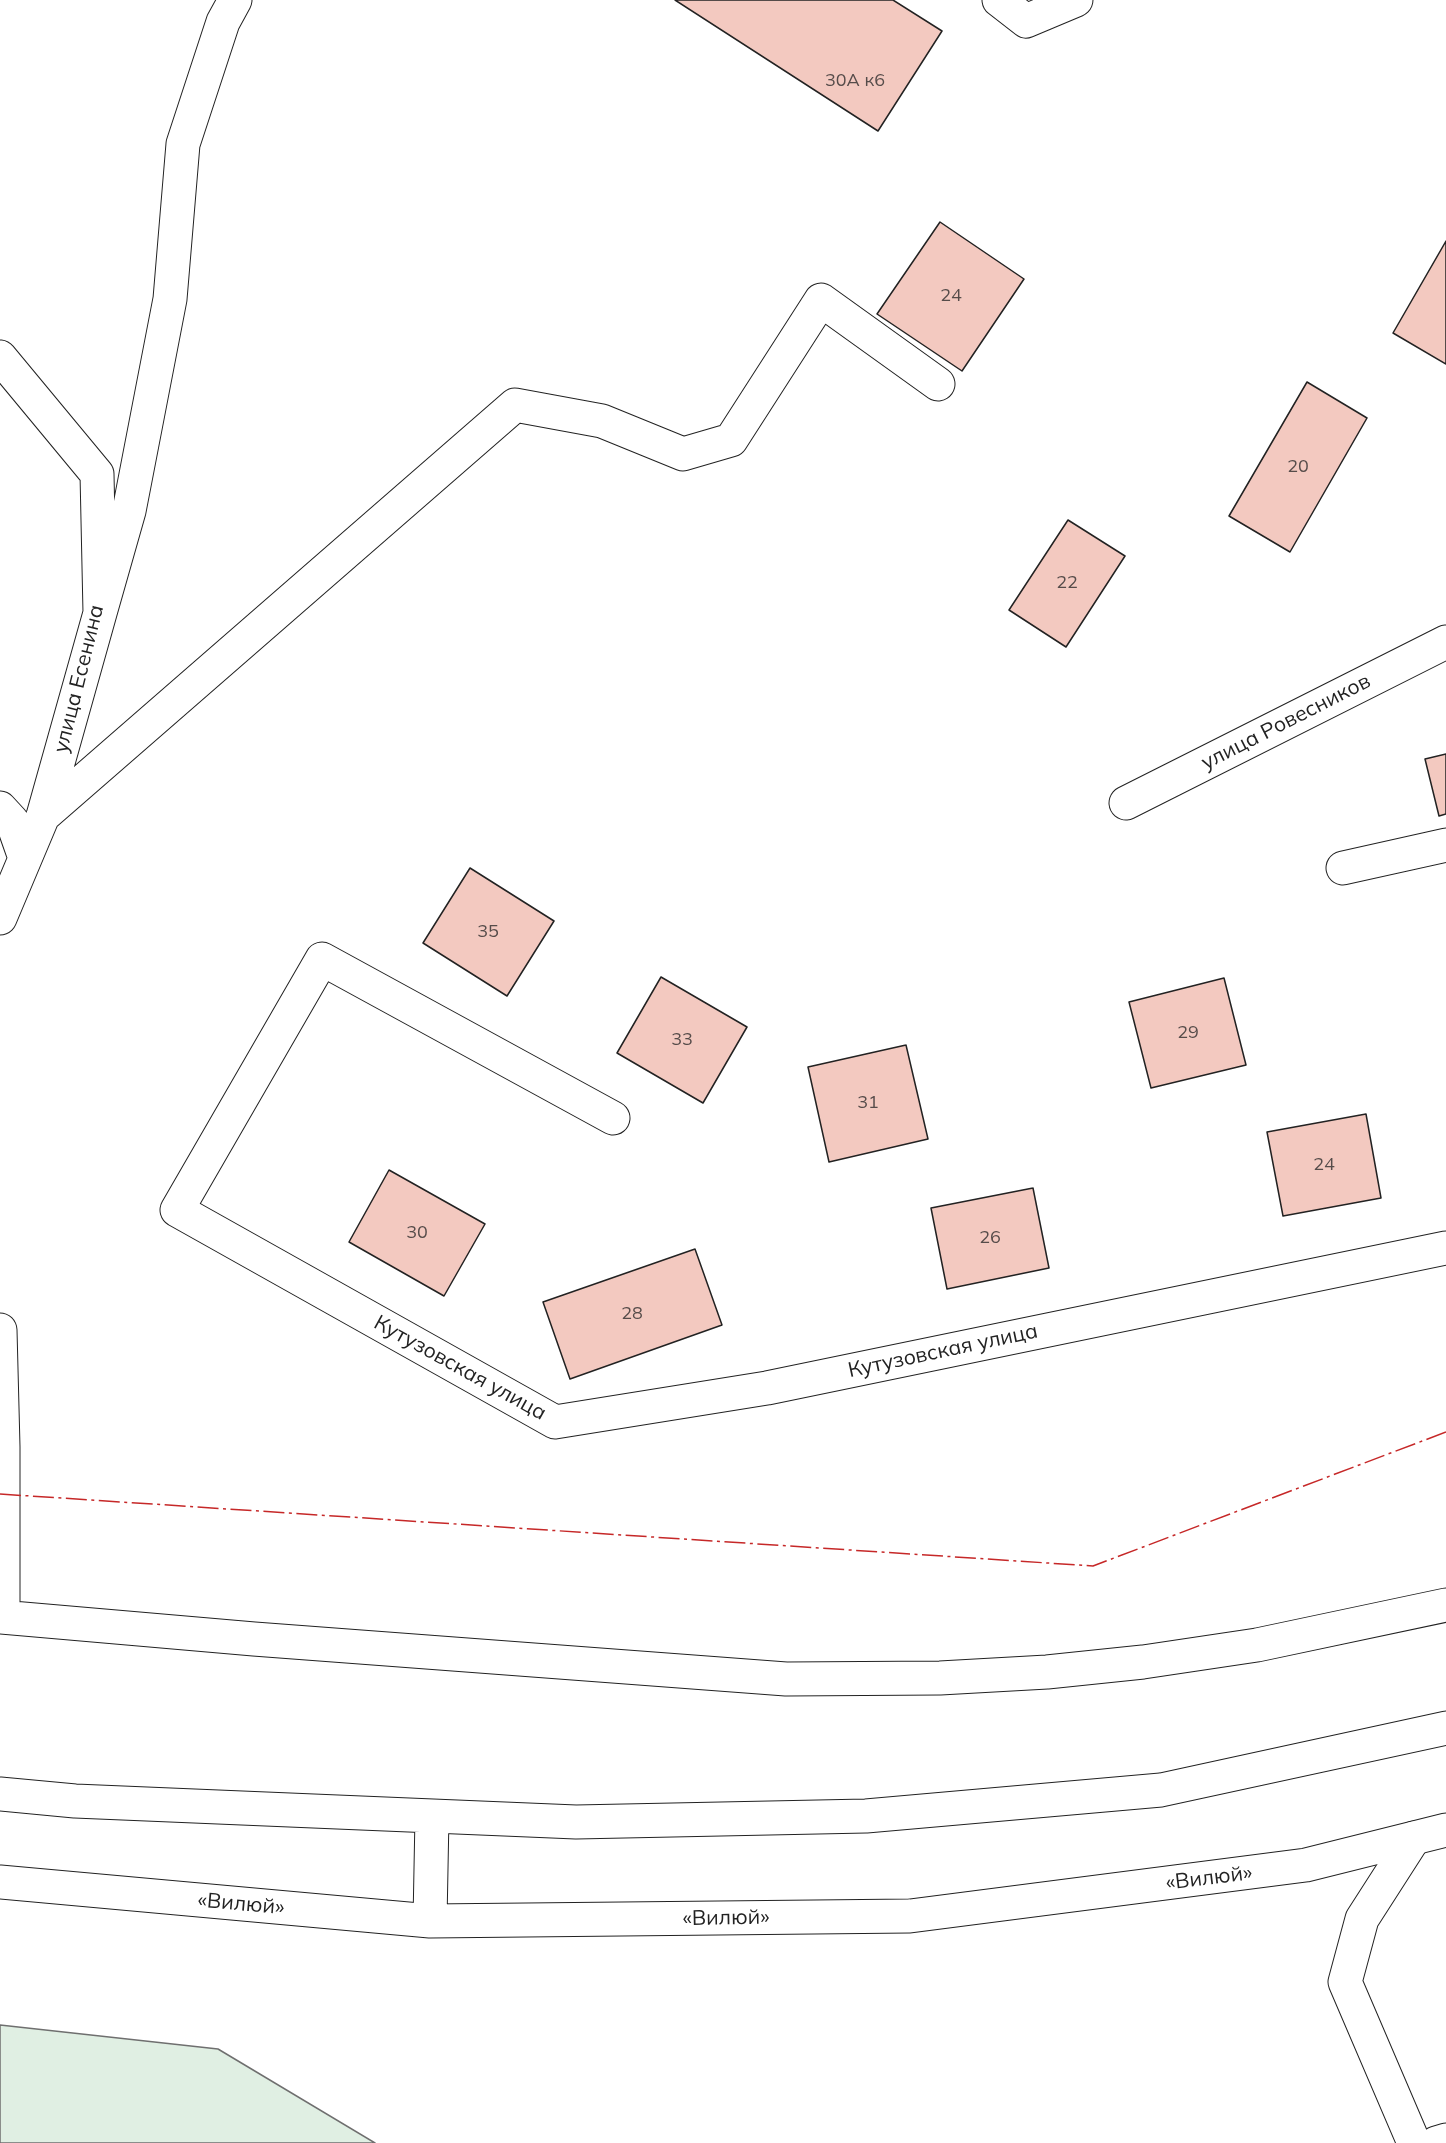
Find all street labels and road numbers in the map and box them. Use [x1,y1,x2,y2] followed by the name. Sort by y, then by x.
[48,602,110,756] street label: улица Есенина
[1197,668,1375,776] street label: улица Ровесников
[369,1310,551,1426] street label: Кутузовская улица
[846,1319,1040,1383] street label: Кутузовская улица
[1164,1860,1254,1896] street label: «Вилюй»
[197,1888,285,1920] street label: «Вилюй»
[682,1905,770,1931] street label: «Вилюй»

